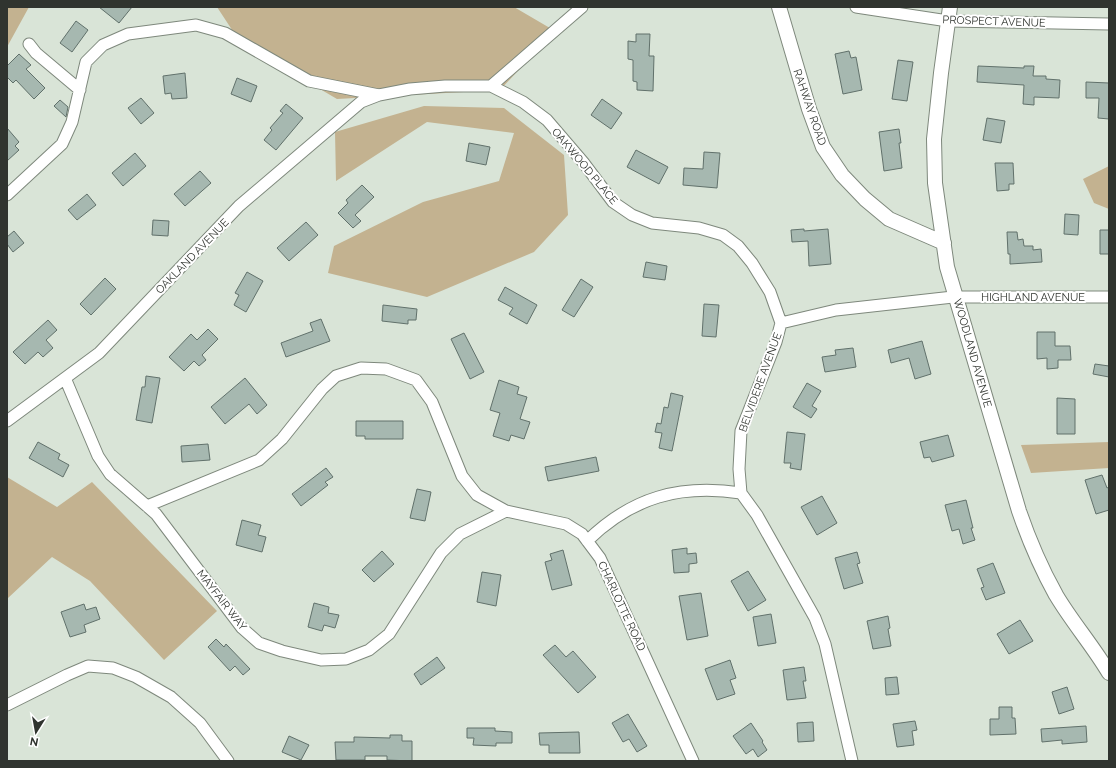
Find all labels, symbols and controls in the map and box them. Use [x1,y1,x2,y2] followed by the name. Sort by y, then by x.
[942,13,1046,30] street label: PROSPECT AVENUE
[790,67,829,147] street label: RAHWAY ROAD
[549,126,620,207] street label: OAKWOOD PLACE
[153,216,232,297] street label: OAKLAND AVENUE
[981,291,1085,304] street label: HIGHLAND AVENUE
[951,297,994,409] street label: WOODLAND AVENUE
[736,330,785,434] street label: BELVIDERE AVENUE
[595,559,648,653] street label: CHARLOTTE ROAD
[194,567,249,633] street label: MAYFAIR WAY
[16,712,56,752] north arrow
[29,734,40,749] text: N

